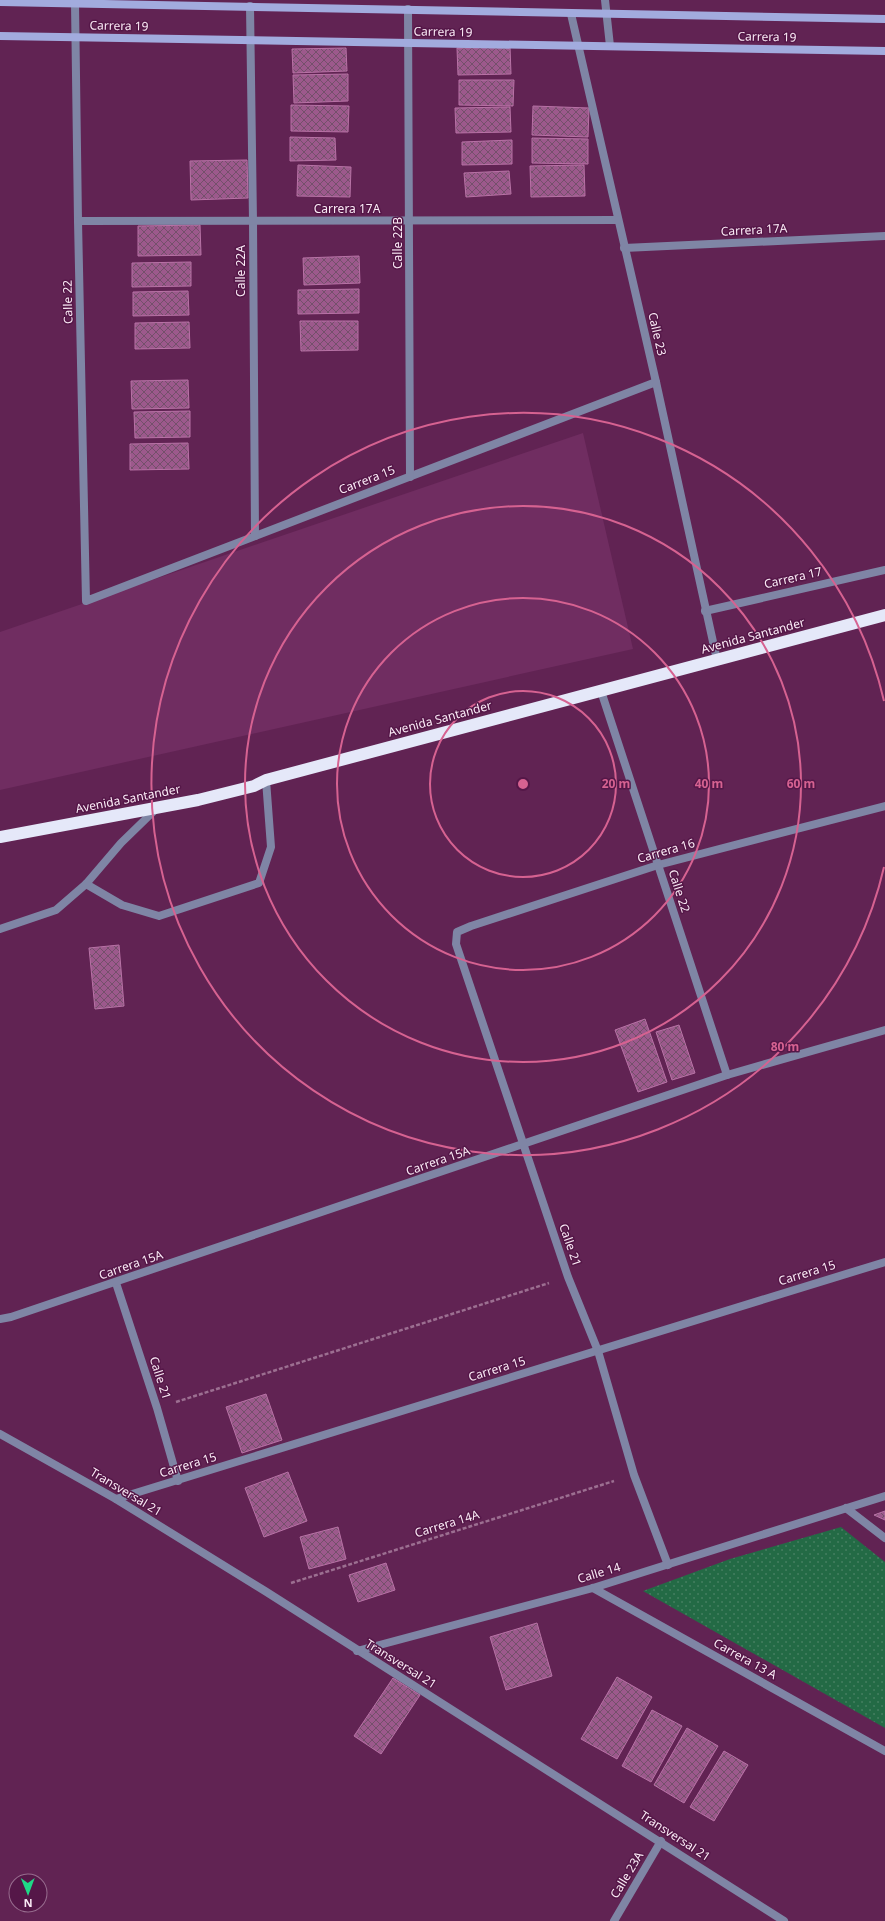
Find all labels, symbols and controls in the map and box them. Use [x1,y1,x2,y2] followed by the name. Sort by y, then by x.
[89,16,149,35] street label: Carrera 19
[413,22,473,41] street label: Carrera 19
[737,27,797,46] street label: Carrera 19
[314,200,381,217] street label: Carrera 17A
[389,217,406,269] street label: Calle 22B
[720,219,788,240] street label: Carrera 17A
[232,245,249,297] street label: Calle 22A
[59,280,76,324] street label: Calle 22
[644,310,671,357] street label: Calle 23
[336,461,398,498] street label: Carrera 15
[762,563,824,592] street label: Carrera 17
[699,614,807,658] street label: Avenida Santander
[386,697,494,741] street label: Avenida Santander
[602,775,630,792] text: 20 m
[695,775,723,792] text: 40 m
[787,775,815,792] text: 60 m
[516,777,530,791] centre of rings
[74,780,182,817] street label: Avenida Santander
[635,834,697,867] street label: Carrera 16
[665,867,694,915] street label: Calle 22
[771,1038,799,1055] text: 80 m
[404,1142,472,1179] street label: Carrera 15A
[555,1221,586,1268] street label: Calle 21
[97,1246,165,1283] street label: Carrera 15A
[776,1256,838,1289] street label: Carrera 15
[466,1352,528,1385] street label: Carrera 15
[146,1354,175,1401] street label: Calle 21
[157,1448,219,1481] street label: Carrera 15
[87,1463,165,1520] street label: Transversal 21
[412,1506,482,1541] street label: Carrera 14A
[575,1558,623,1587] street label: Calle 14
[711,1634,780,1683] street label: Carrera 13 A
[362,1635,440,1692] street label: Transversal 21
[637,1806,714,1865] street label: Transversal 21
[606,1848,647,1901] street label: Calle 23A
[8,1873,48,1913] north arrow
[24,1896,33,1911] text: N

